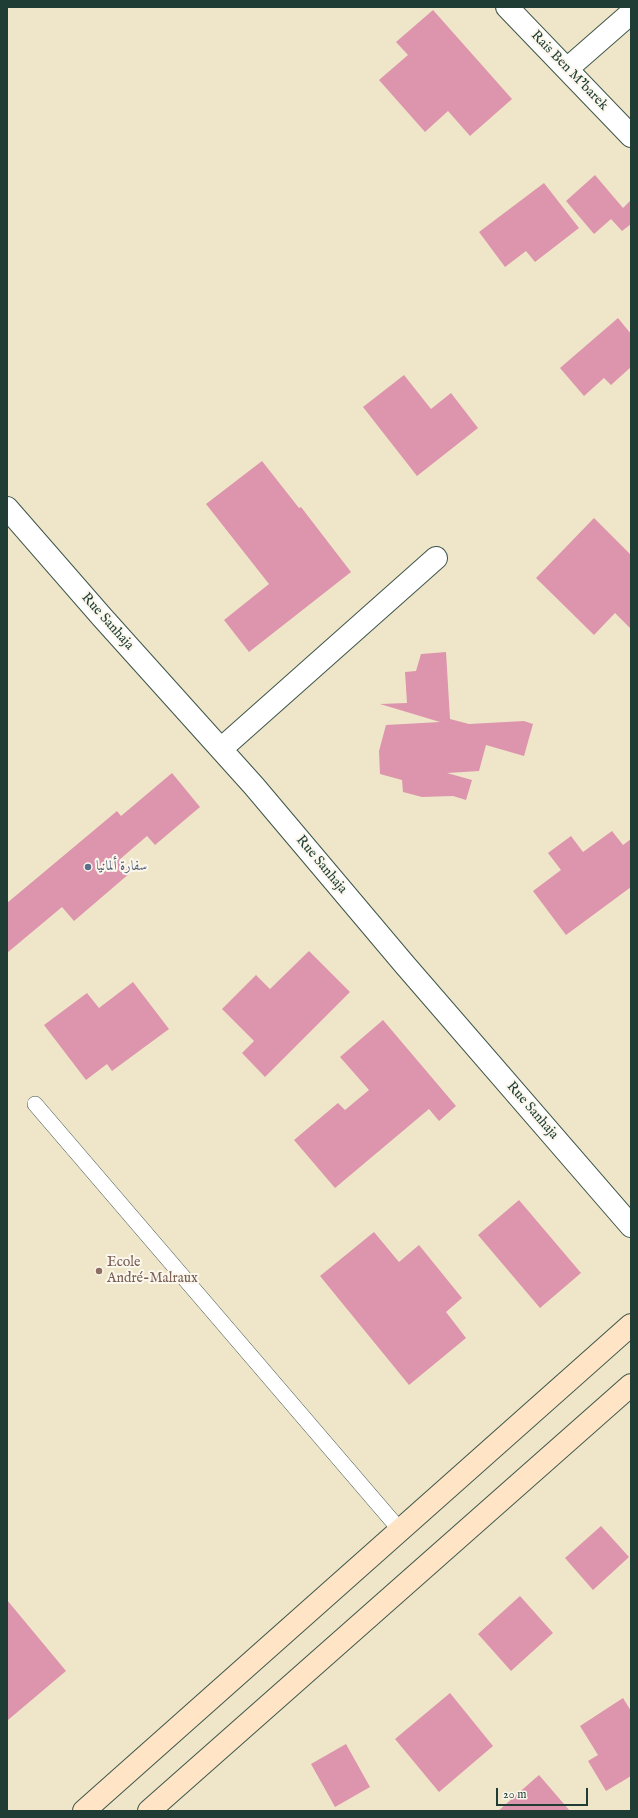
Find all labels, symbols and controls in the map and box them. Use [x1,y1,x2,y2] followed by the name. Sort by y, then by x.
[527,28,611,114] street label: Rais Ben M’barek
[77,590,137,654] street label: Rue Sanhaja
[292,832,350,898] street label: Rue Sanhaja
[96,859,147,875] place label: سفارة ألمانيا
[83,862,93,872] marker: سفارة ألمانيا
[502,1079,562,1143] street label: Rue Sanhaja
[107,1255,198,1288] place label: Ecole André-Malraux
[94,1266,104,1276] marker: Ecole André-Malraux
[498,1780,590,1806] scale bar
[503,1787,526,1802] text: 20 m

